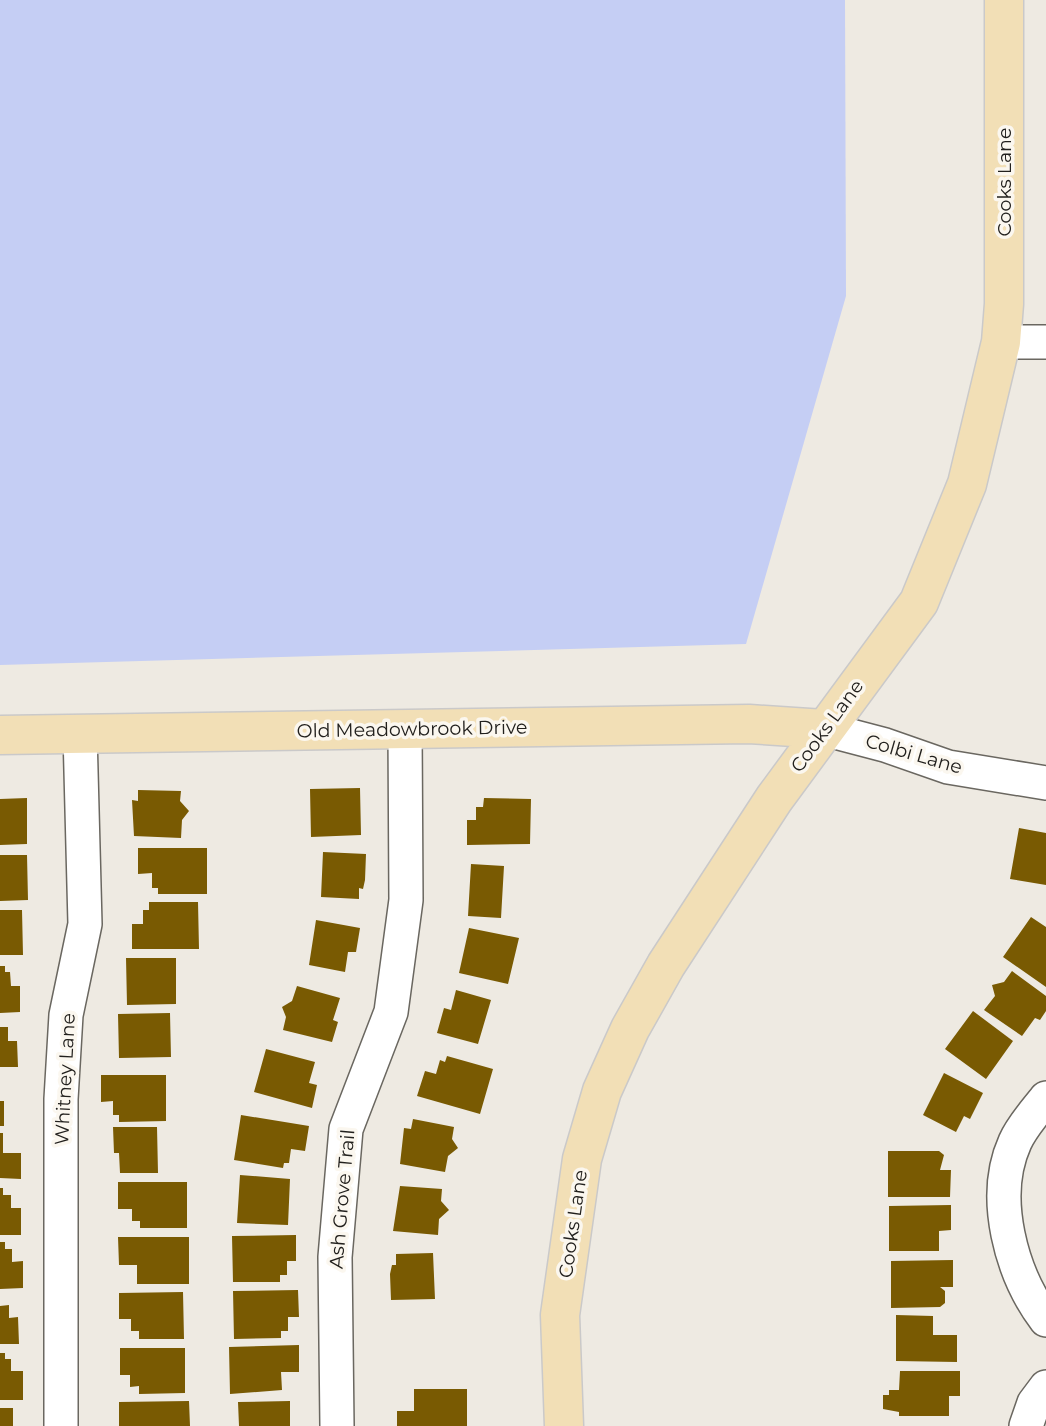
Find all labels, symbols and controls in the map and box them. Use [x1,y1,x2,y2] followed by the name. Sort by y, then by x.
[993,128,1016,236] street label: Cooks Lane
[786,675,868,777] street label: Cooks Lane
[296,715,528,743] street label: Old Meadowbrook Drive
[863,729,965,779] street label: Colbi Lane
[50,1012,80,1146] street label: Whitney Lane
[324,1128,360,1270] street label: Ash Grove Trail
[554,1168,592,1280] street label: Cooks Lane

